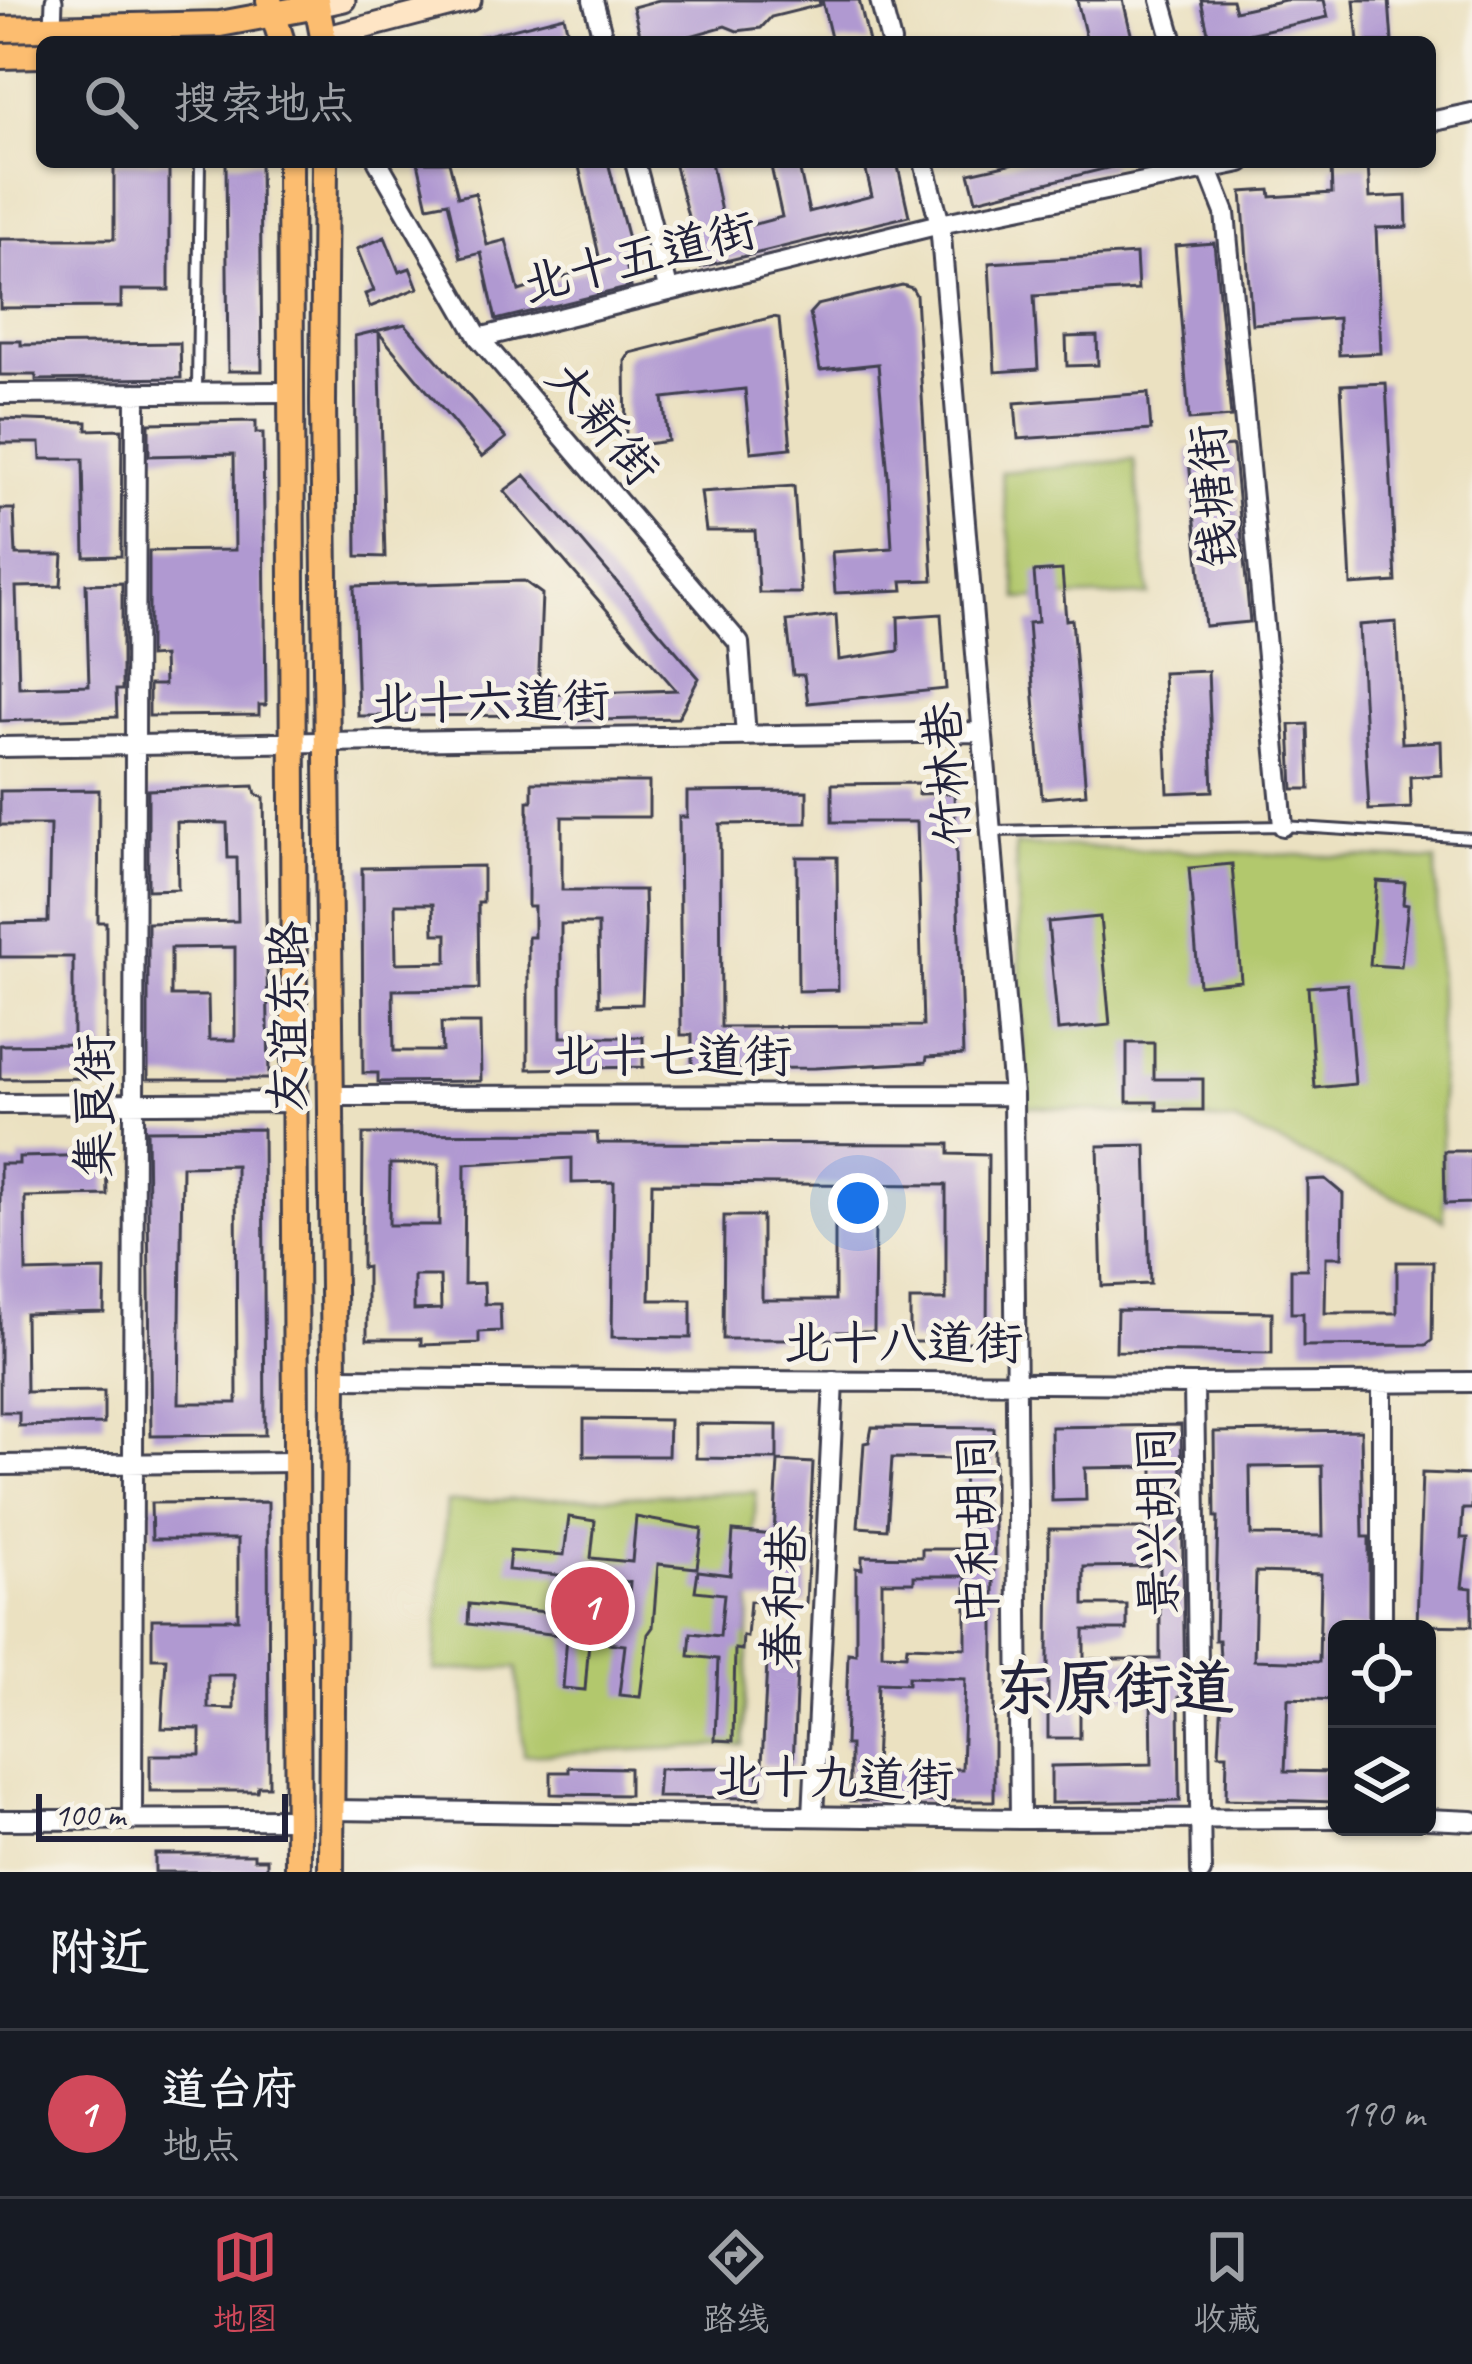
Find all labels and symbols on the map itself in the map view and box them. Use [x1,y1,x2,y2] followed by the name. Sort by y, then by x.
[515,199,763,315] street label: 北十五道街
[534,349,672,497] street label: 大新街
[1177,422,1249,570] street label: 钱塘街
[369,670,611,734] street label: 北十六道街
[911,700,983,848] street label: 竹林巷
[258,921,318,1113] street label: 友谊东路
[552,1026,792,1086] street label: 北十七道街
[65,1034,125,1178] street label: 集良街
[828,1173,888,1233] your location
[783,1313,1023,1373] street label: 北十八道街
[1125,1424,1189,1618] street label: 景兴胡同
[945,1432,1009,1626] street label: 中和胡同
[750,1524,818,1670] street label: 春和巷
[551,1561,629,1651] pin: 1
[994,1650,1234,1726] district label: 东原街道
[713,1746,955,1810] street label: 北十九道街
[36,1788,288,1841] scale bar

